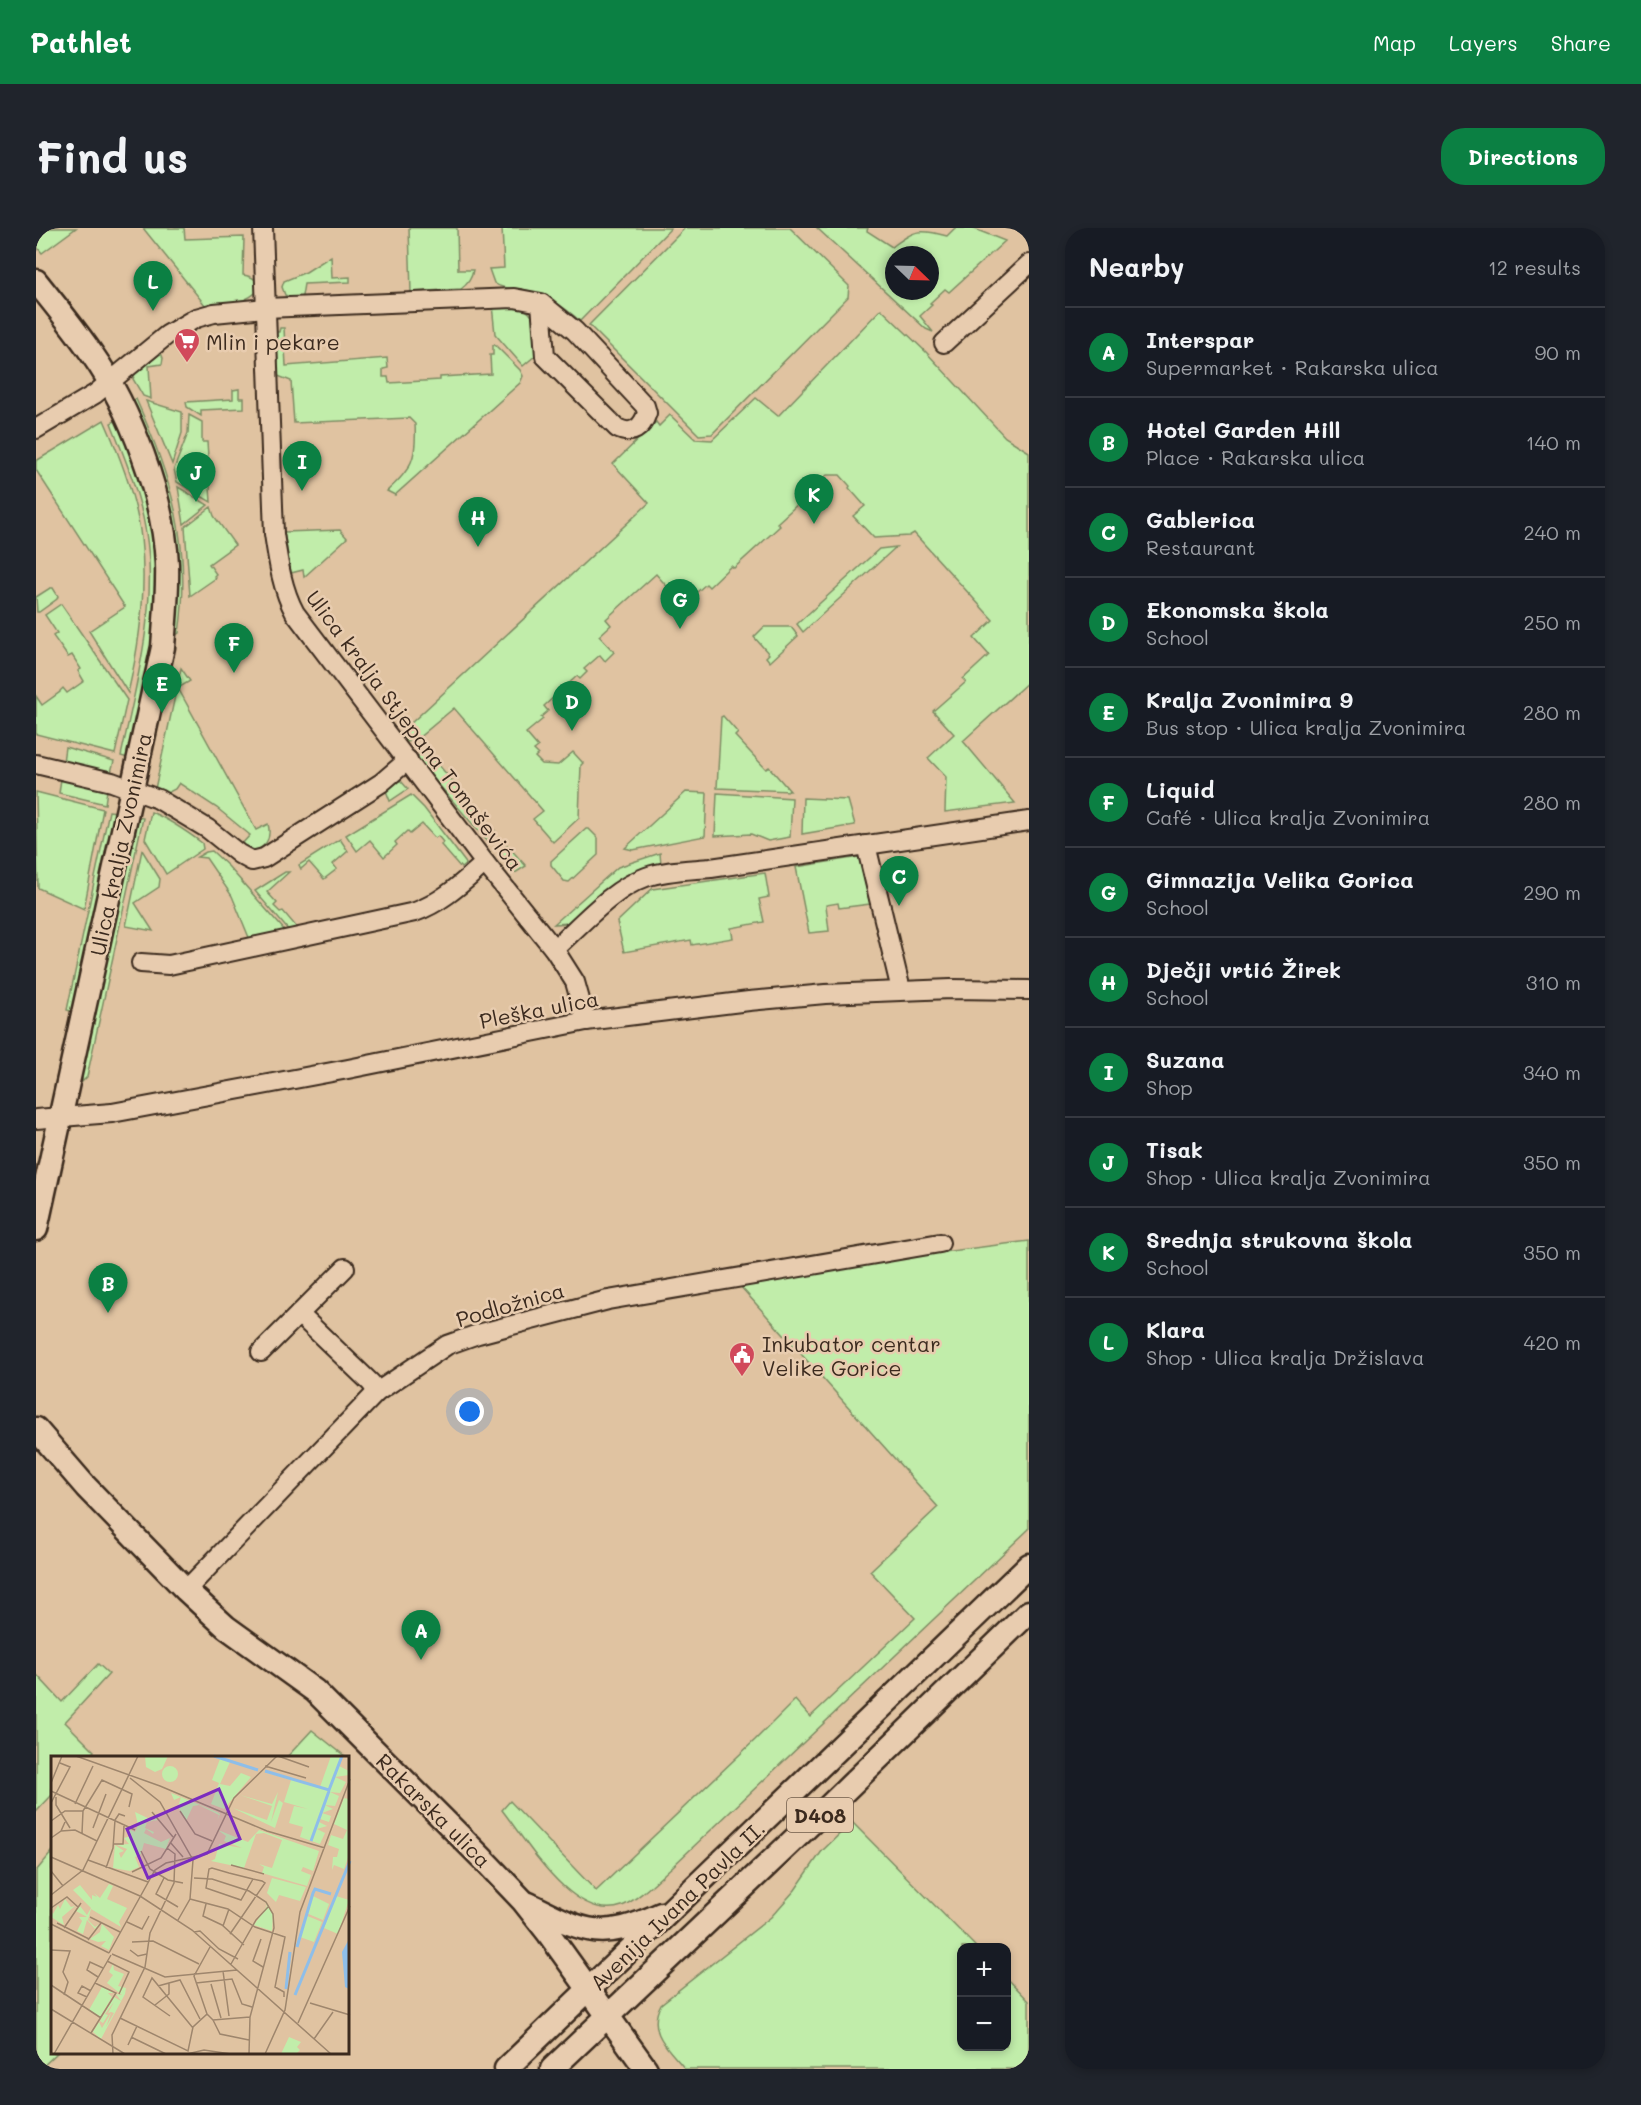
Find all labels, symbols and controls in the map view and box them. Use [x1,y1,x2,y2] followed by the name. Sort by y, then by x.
[30,24,132,60] text: Pathlet
[1373,29,1416,56] text: Map
[1449,29,1518,56] text: Layers
[1551,29,1611,56] text: Share
[1441,128,1605,185] button: Directions
[36,129,188,184] text: Find us
[885,246,939,300] north arrow
[1089,250,1184,284] text: Nearby
[1488,254,1581,280] text: 12 results
[134,262,172,311] pin: L
[1146,325,1254,354] text: Interspar
[172,326,202,364] supermarket icon: Mlin i pekare
[206,328,340,355] place label: Mlin i pekare
[1102,339,1115,365] text: A
[1535,339,1581,365] text: 90 m
[1146,354,1439,380] text: Supermarket · Rakarska ulica
[1146,415,1340,444] text: Hotel Garden Hill
[1102,429,1115,455] text: B
[1526,429,1581,455] text: 140 m
[282,442,322,491] pin: I
[1146,444,1365,470] text: Place · Rakarska ulica
[176,452,216,502] pin: J
[794,474,834,524] pin: K
[458,498,498,547] pin: H
[1146,505,1255,534] text: Gablerica
[1101,519,1116,545] text: C
[1523,519,1581,545] text: 240 m
[1146,534,1256,560] text: Restaurant
[660,580,700,629] pin: G
[301,585,529,875] street label: Ulica kralja Stjepana Tomaševića
[1146,595,1329,624] text: Ekonomska škola
[1101,609,1116,635] text: D
[1524,609,1581,635] text: 250 m
[214,624,254,673] pin: F
[1146,624,1209,650] text: School
[142,664,182,713] pin: E
[552,682,592,731] pin: D
[1146,685,1353,714] text: Kralja Zvonimira 9
[1102,699,1115,725] text: E
[1523,699,1581,725] text: 280 m
[1146,714,1466,740] text: Bus stop · Ulica kralja Zvonimira
[83,730,157,958] street label: Ulica kralja Zvonimira
[1146,775,1214,804] text: Liquid
[1102,789,1115,815] text: F
[1523,789,1581,815] text: 280 m
[1146,804,1430,830] text: Café · Ulica kralja Zvonimira
[880,856,918,906] pin: C
[1146,865,1414,894] text: Gimnazija Velika Gorica
[1101,879,1116,905] text: G
[1523,879,1581,905] text: 290 m
[1146,894,1209,920] text: School
[1146,955,1341,984] text: Dječji vrtić Žirek
[1100,969,1117,995] text: H
[1526,969,1581,995] text: 310 m
[477,984,601,1034] street label: Pleška ulica
[1146,984,1209,1010] text: School
[1146,1045,1224,1074] text: Suzana
[1103,1059,1114,1085] text: I
[1523,1059,1581,1085] text: 340 m
[1146,1074,1193,1100] text: Shop
[1146,1135,1203,1164] text: Tisak
[1102,1149,1115,1175] text: J
[1523,1149,1581,1175] text: 350 m
[1146,1164,1431,1190] text: Shop · Ulica kralja Zvonimira
[1146,1225,1412,1254] text: Srednja strukovna škola
[1102,1239,1115,1265] text: K
[1523,1239,1581,1265] text: 350 m
[1146,1254,1209,1280] text: School
[88,1264,128,1313] pin: B
[453,1276,567,1332] street label: Podložnica
[1146,1315,1205,1344] text: Klara
[1103,1329,1114,1355] text: L
[1523,1329,1581,1355] text: 420 m
[762,1330,941,1381] place label: Inkubator centar Velike Gorice
[727,1340,757,1378] public building icon: Inkubator centar Velike Gorice
[1146,1344,1424,1370] text: Shop · Ulica kralja Držislava
[455,1397,484,1426] your location
[402,1610,440,1660] pin: A
[371,1747,497,1873] street label: Rakarska ulica
[51,1756,350,2054] inset map
[787,1798,853,1832] road number: D408
[584,1814,770,1996] street label: Avenija Ivana Pavla II.
[957,1943,1011,2051] map controls
[957,1943,1011,1997] button: +
[957,1997,1011,2051] button: −

